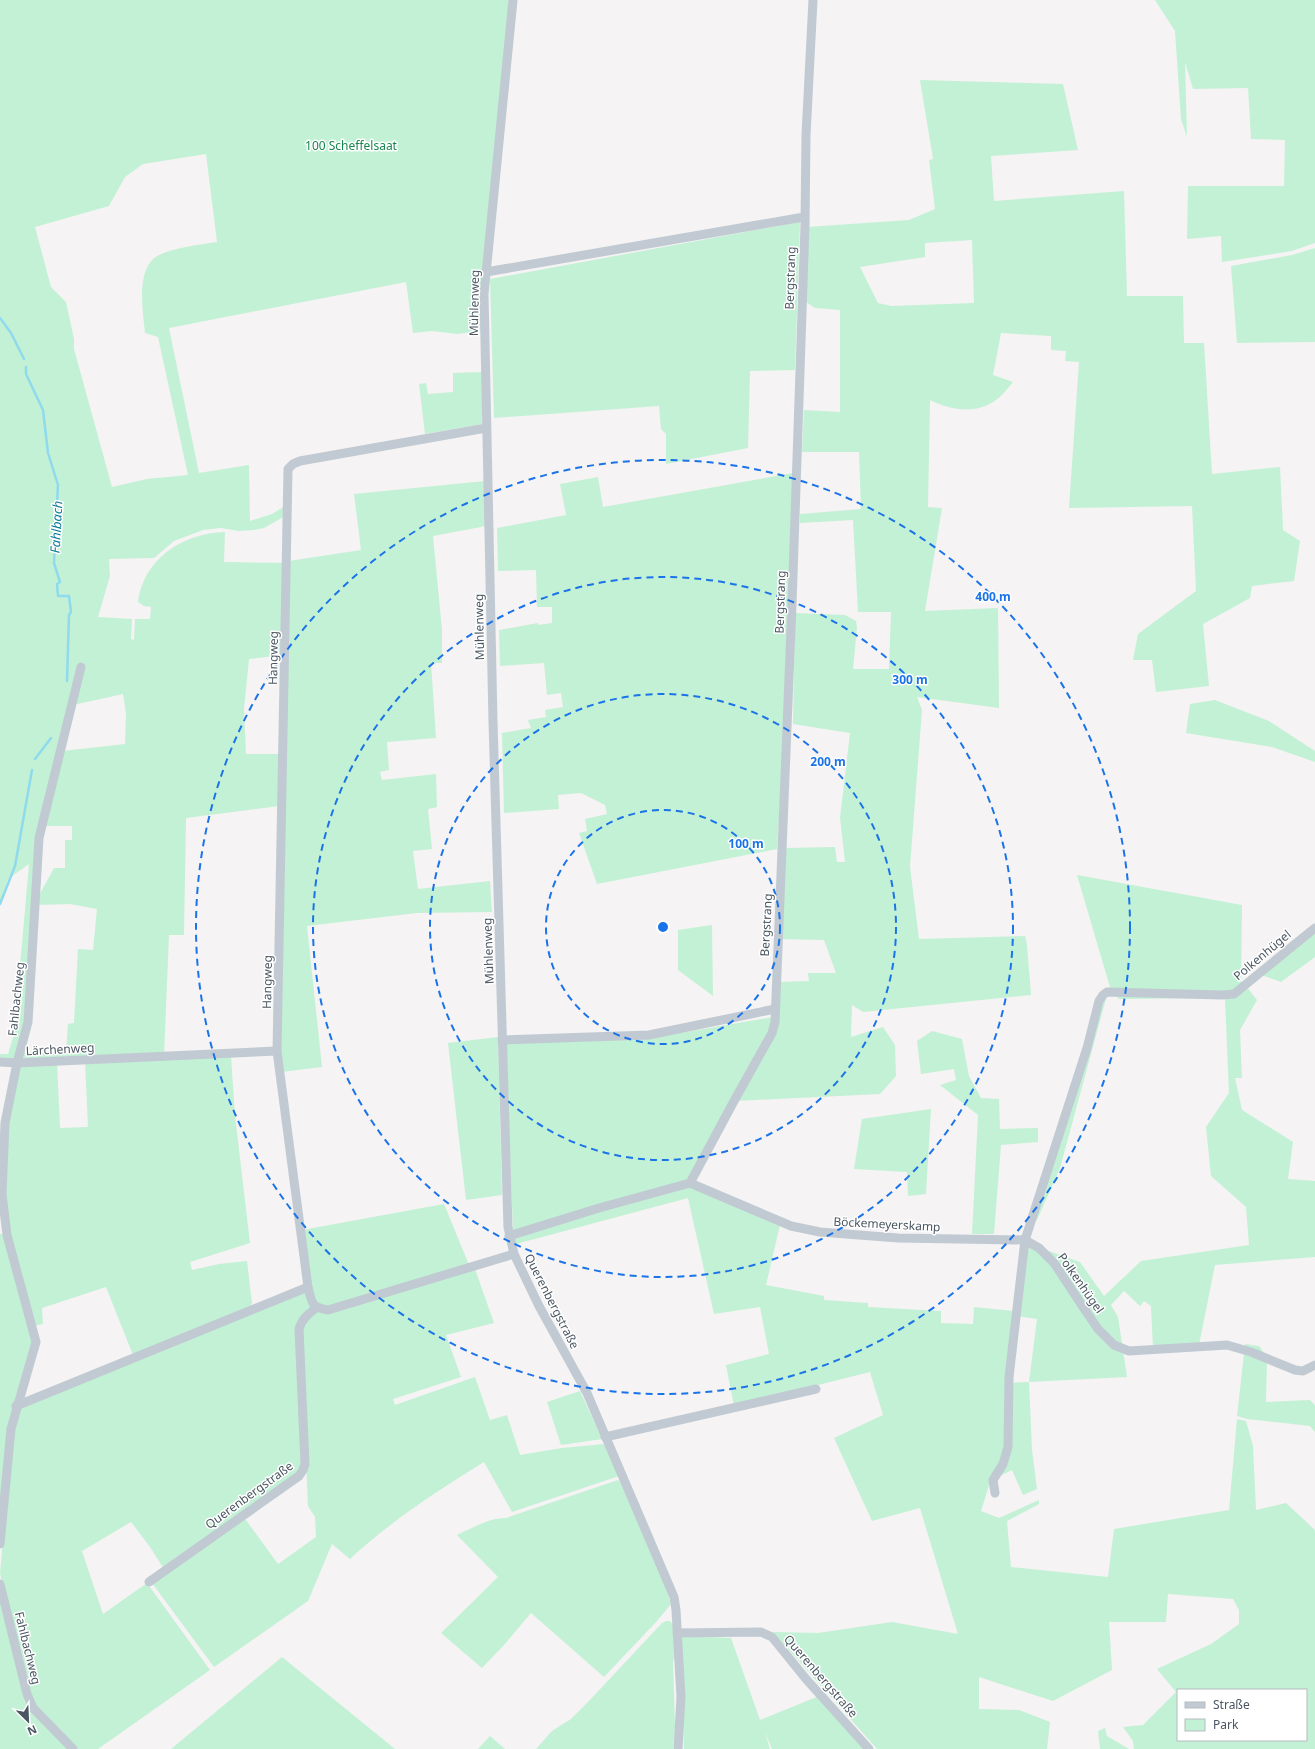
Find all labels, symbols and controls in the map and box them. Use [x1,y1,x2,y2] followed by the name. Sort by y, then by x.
[305,137,398,154] park label: 100 Scheffelsaat
[780,246,800,310] street label: Bergstrang
[465,270,483,336] street label: Mühlenweg
[46,500,66,554] water label: Fahlbach
[770,570,790,634] street label: Bergstrang
[975,588,1011,605] text: 400 m
[470,594,488,660] street label: Mühlenweg
[264,631,282,685] street label: Hangweg
[892,671,928,688] text: 300 m
[810,753,846,770] text: 200 m
[728,835,764,852] text: 100 m
[756,893,776,957] street label: Bergstrang
[478,917,498,985] street label: Mühlenweg
[656,920,670,934] centre of rings
[1230,926,1294,984] street label: Polkenhügel
[258,955,276,1009] street label: Hangweg
[4,961,28,1037] street label: Fahlbachweg
[25,1039,95,1059] street label: Lärchenweg
[833,1213,941,1235] street label: Böckemeyerskamp
[1054,1249,1108,1317] street label: Polkenhügel
[521,1250,583,1352] street label: Querenbergstraße
[202,1457,297,1533] street label: Querenbergstraße
[11,1610,45,1686] street label: Fahlbachweg
[780,1631,862,1721] street label: Querenbergstraße
[1177,1689,1307,1741] legend
[1213,1696,1250,1713] text: Straße
[8,1701,48,1741] north arrow
[1213,1716,1239,1733] text: Park
[25,1722,39,1739] text: N

